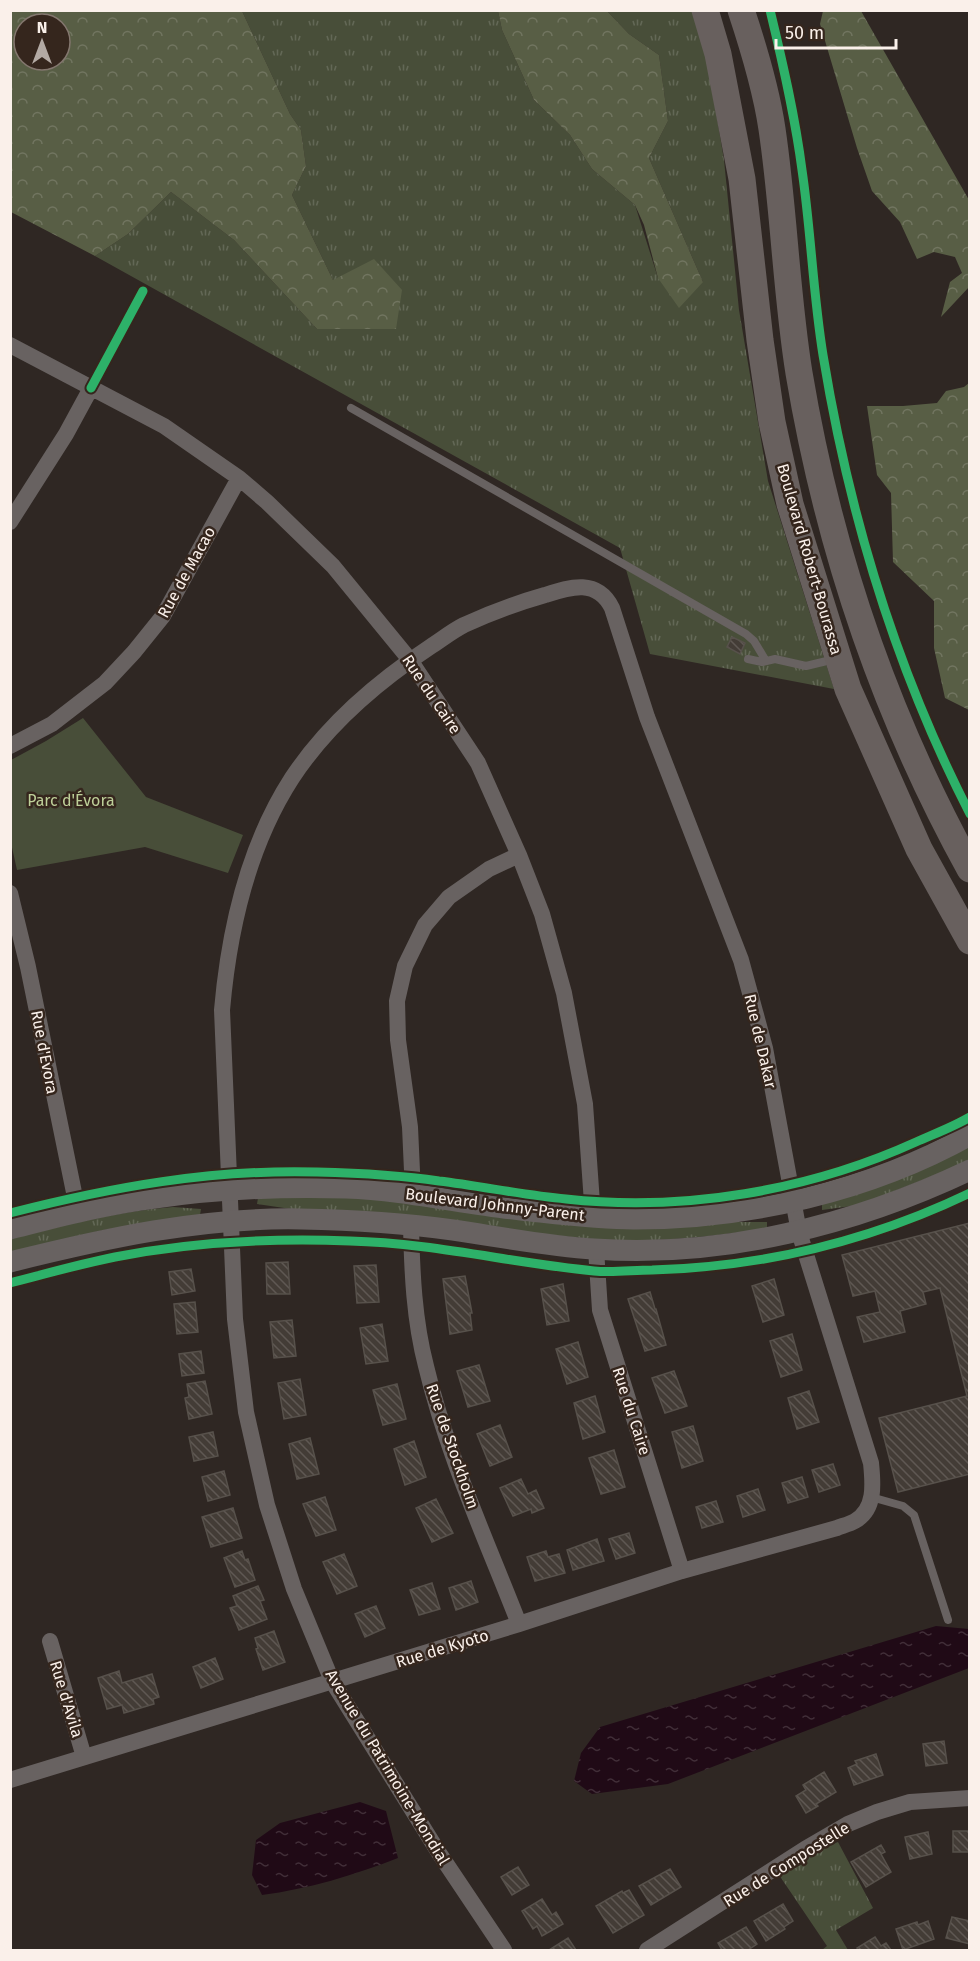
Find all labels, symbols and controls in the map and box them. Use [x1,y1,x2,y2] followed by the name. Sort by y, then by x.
[12,12,72,72] north arrow
[776,12,896,50] scale bar
[37,18,47,37] text: N
[785,22,824,44] text: 50 m
[773,461,846,657] street label: Boulevard Robert-Bourassa
[154,523,219,621] street label: Rue de Macao
[398,651,465,738] street label: Rue du Caire
[27,790,115,810] park label: Parc d'Évora
[740,992,781,1091] street label: Rue de Dakar
[27,1009,62,1096] street label: Rue d'Evora
[404,1184,586,1225] street label: Boulevard Johnny-Parent
[608,1365,655,1458] street label: Rue du Caire
[422,1381,483,1511] street label: Rue de Stockholm
[394,1625,491,1672] street label: Rue de Kyoto
[46,1658,87,1740] street label: Rue d'Avila
[322,1666,454,1869] street label: Avenue du Patrimoine-Mondial
[720,1818,853,1911] street label: Rue de Compostelle

